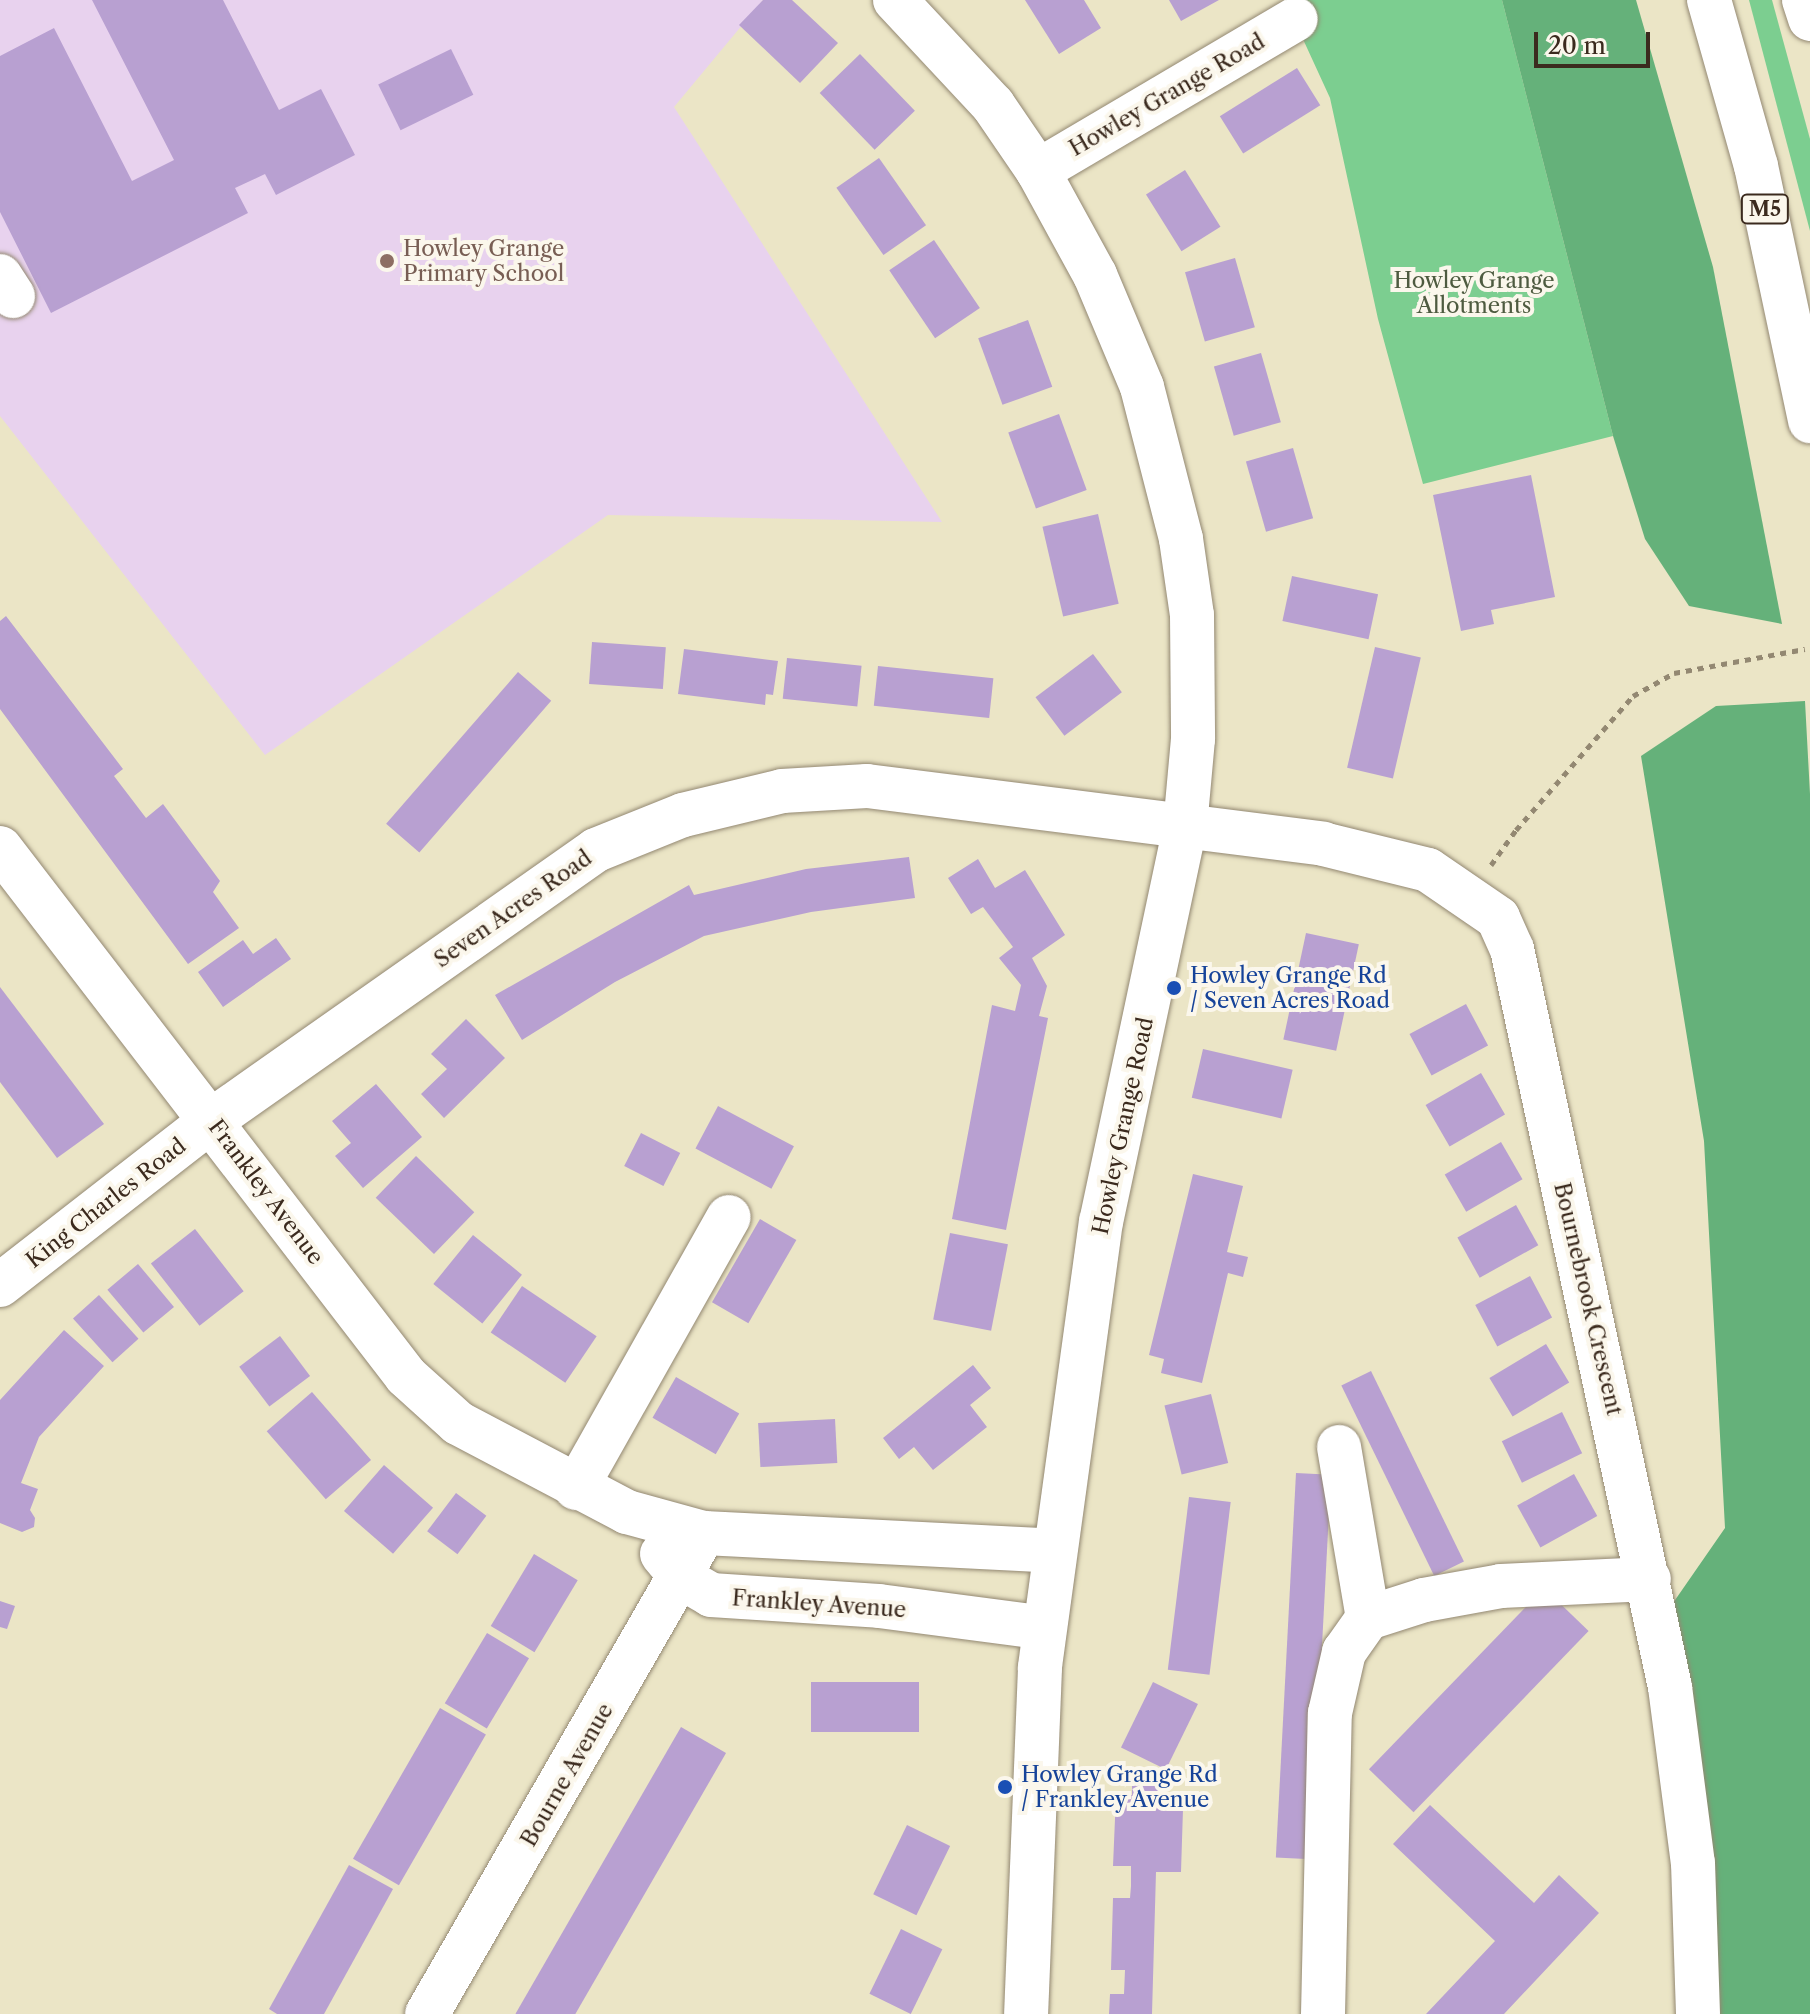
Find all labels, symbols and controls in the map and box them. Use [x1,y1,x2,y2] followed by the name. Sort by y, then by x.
[1538,16,1654,66] scale bar
[1064,28,1270,162] street label: Howley Grange Road
[1548,31,1606,60] text: 20 m
[1739,193,1791,225] road number: M5
[403,235,565,286] place label: Howley Grange Primary School
[378,252,396,270] marker: Howley Grange Primary School
[1393,267,1555,318] park label: Howley Grange Allotments
[429,845,597,973] street label: Seven Acres Road
[1190,962,1391,1014] place label: Howley Grange Rd / Seven Acres Road
[1165,979,1183,997] marker: Howley Grange Rd / Seven Acres Road
[1087,1015,1159,1237] street label: Howley Grange Road
[202,1114,330,1270] street label: Frankley Avenue
[21,1132,191,1274] street label: King Charles Road
[1548,1180,1628,1418] street label: Bournebrook Crescent
[730,1585,908,1623] street label: Frankley Avenue
[515,1698,619,1852] street label: Bourne Avenue
[1021,1761,1218,1812] place label: Howley Grange Rd / Frankley Avenue
[996,1778,1014,1796] marker: Howley Grange Rd / Frankley Avenue

